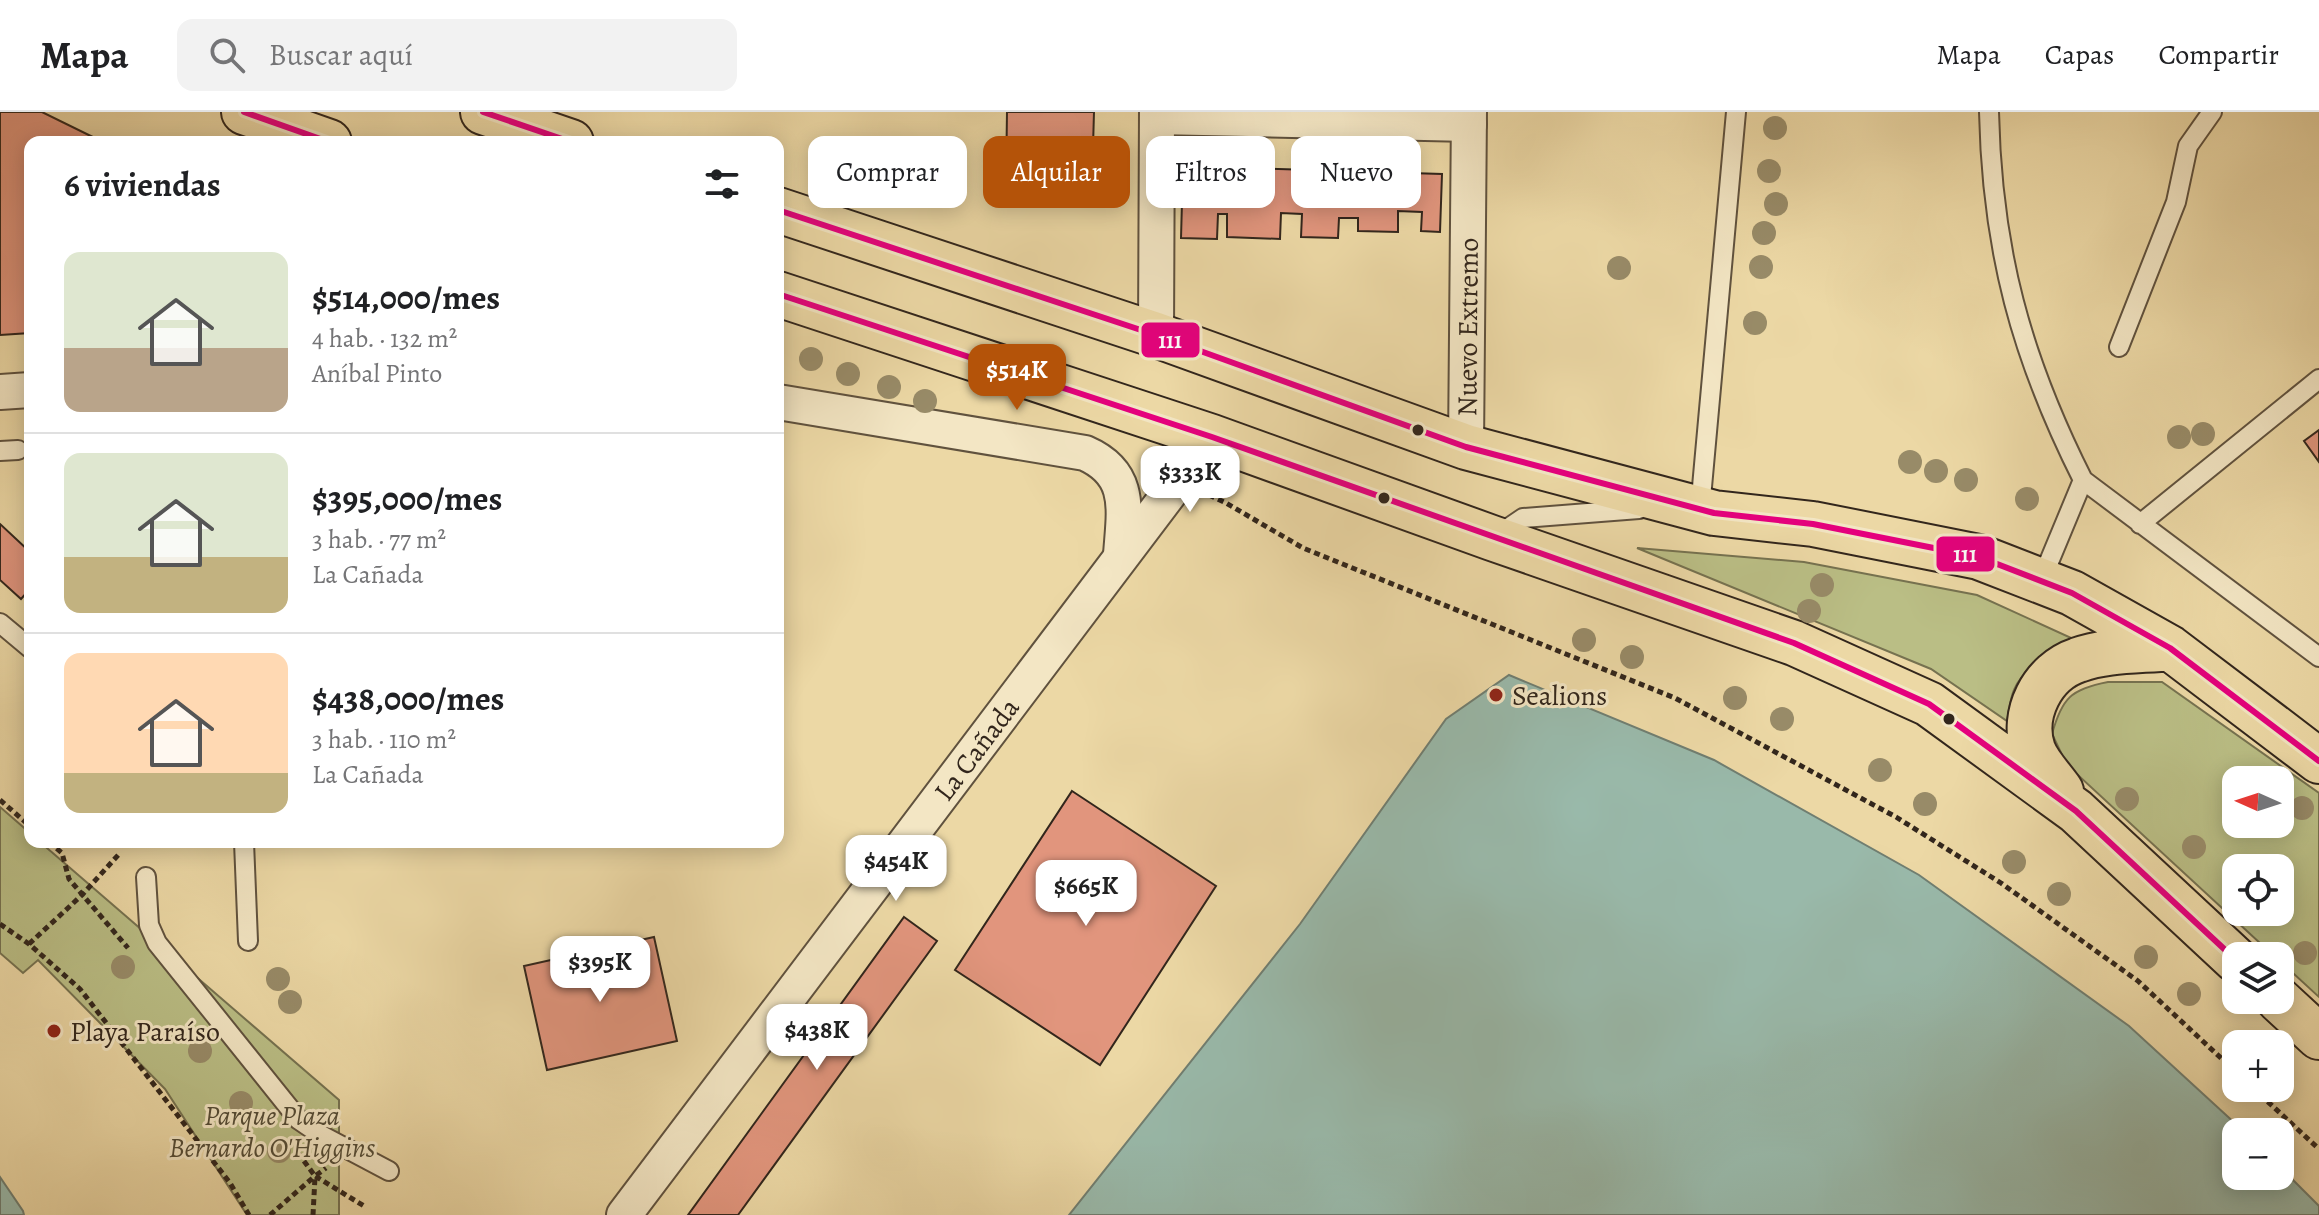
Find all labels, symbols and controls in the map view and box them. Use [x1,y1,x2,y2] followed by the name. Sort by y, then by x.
[177,19,737,91] search box
[40,29,129,81] text: Mapa
[205,33,249,77] icon: search
[269,35,413,75] text: Buscar aquí
[1936,36,2001,74] text: Mapa
[2045,36,2114,74] text: Capas
[2158,36,2279,74] text: Compartir
[808,136,967,208] chip: Comprar
[983,136,1130,208] chip: Alquilar
[1146,136,1275,208] chip: Filtros
[1291,136,1421,208] chip: Nuevo
[64,161,221,208] text: 6 viviendas
[700,162,744,206] icon: filters
[1448,237,1488,417] street label: Nuevo Extremo
[312,274,500,321] text: $514,000/mes
[128,284,224,380] icon: home
[312,321,457,356] text: 4 hab. · 132 m²
[1140,321,1201,359] line badge: 111
[1158,326,1182,356] text: 111
[961,344,1073,412] pin: $514K
[986,352,1048,387] text: $514K
[312,356,442,391] text: Aníbal Pinto
[1410,422,1426,438] unlabelled marker
[1134,446,1246,514] pin: $333K
[1159,454,1221,489] text: $333K
[312,475,502,522] text: $395,000/mes
[128,485,224,581] icon: home
[1376,490,1392,506] unlabelled marker
[312,522,446,557] text: 3 hab. · 77 m²
[1935,535,1996,573] line badge: 111
[1953,540,1977,570] text: 111
[312,557,424,592] text: La Cañada
[312,675,504,722] text: $438,000/mes
[1512,677,1607,715] place label: Sealions
[128,685,224,781] icon: home
[1487,686,1505,704] marker: Sealions
[925,690,1028,809] street label: La Cañada
[1941,711,1957,727] unlabelled marker
[312,722,456,757] text: 3 hab. · 110 m²
[312,757,424,792] text: La Cañada
[2222,766,2294,838] north arrow
[2222,766,2294,1190] map controls
[840,835,952,903] pin: $454K
[864,843,928,878] text: $454K
[2222,854,2294,926] button: locate
[1030,860,1142,928] pin: $665K
[1054,868,1118,903] text: $665K
[544,936,656,1004] pin: $395K
[2222,942,2294,1014] button: layers
[568,944,632,979] text: $395K
[761,1004,873,1072] pin: $438K
[784,1012,850,1047] text: $438K
[70,1013,220,1051] place label: Playa Paraíso
[45,1022,63,1040] marker: Playa Paraíso
[2222,1030,2294,1102] button: +
[169,1097,376,1167] park label: Parque Plaza Bernardo O'Higgins
[2222,1118,2294,1190] button: −

